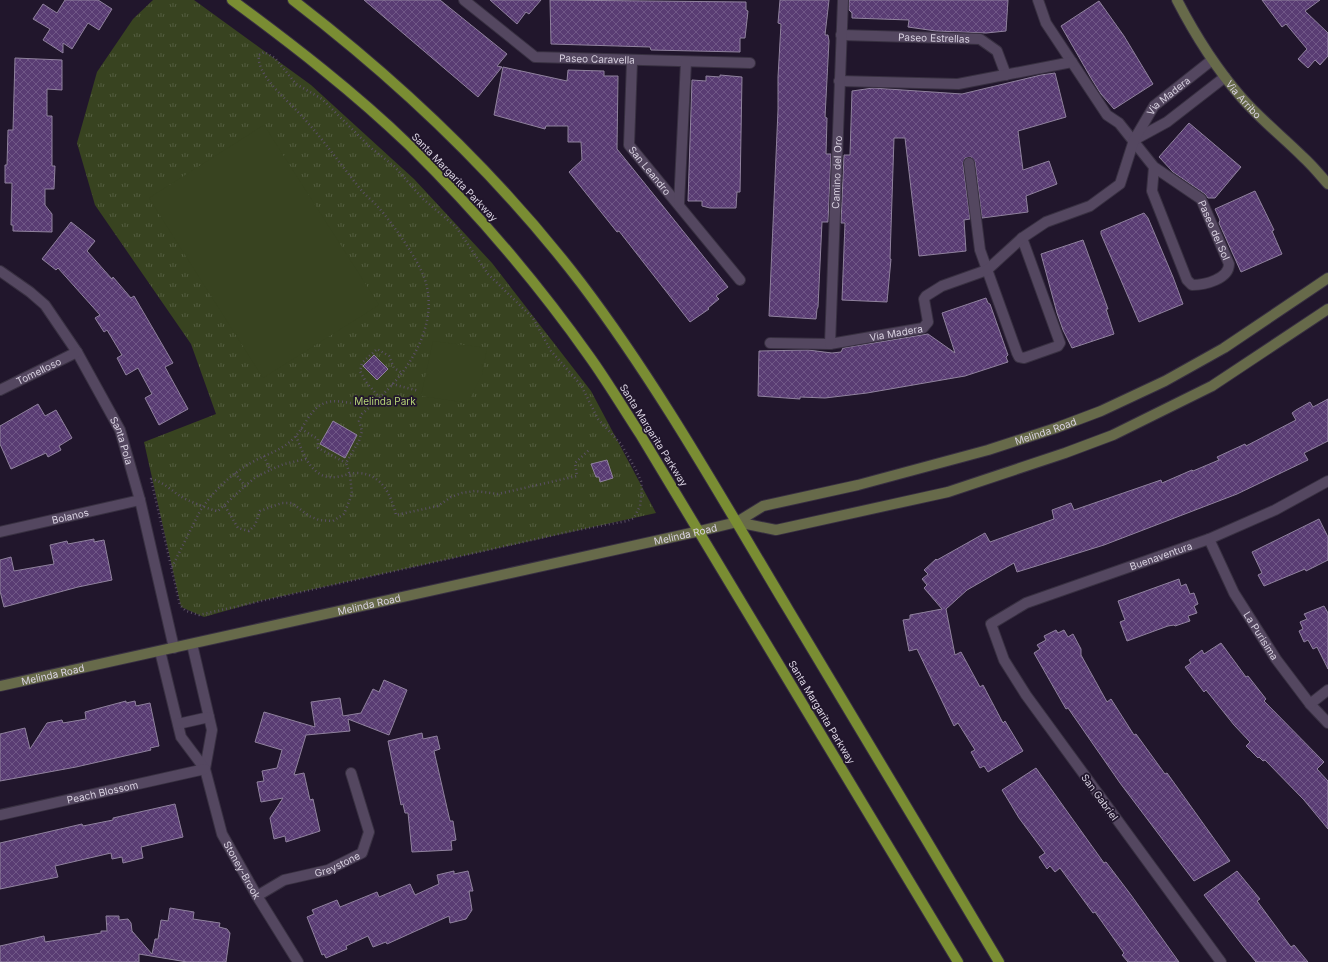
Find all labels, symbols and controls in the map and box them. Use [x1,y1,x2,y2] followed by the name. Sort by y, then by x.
[898,31,970,45] street label: Paseo Estrellas
[559,52,635,66] street label: Paseo Caravella
[1144,74,1192,117] street label: Via Madera
[1224,78,1264,121] street label: Via Arribo
[410,130,501,224] street label: Santa Margarita Parkway
[829,135,844,209] street label: Camino del Oro
[626,144,674,197] street label: San Leandro
[1196,198,1233,262] street label: Paseo del Sol
[868,322,924,343] street label: Via Madera
[14,355,63,387] street label: Tomelloso
[618,382,691,489] street label: Santa Margarita Parkway
[354,395,416,407] park label: Melinda Park
[108,414,136,466] street label: Santa Pola
[1013,415,1078,447] street label: Melinda Road
[50,506,90,526] street label: Bolanos
[653,521,718,547] street label: Melinda Road
[1128,539,1194,572] street label: Buenaventura
[336,591,402,617] street label: Melinda Road
[1241,609,1281,662] street label: La Purisima
[786,658,858,766] street label: Santa Margarita Parkway
[20,662,85,687] street label: Melinda Road
[1079,771,1121,823] street label: San Gabriel
[66,778,139,806] street label: Peach Blossom
[221,839,264,901] street label: Stoney-Brook
[313,849,362,879] street label: Greystone

